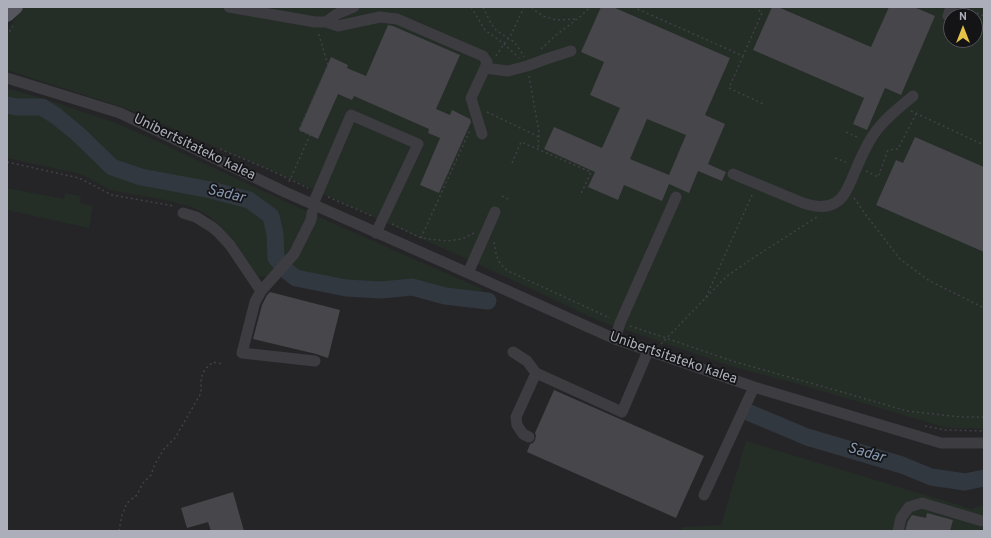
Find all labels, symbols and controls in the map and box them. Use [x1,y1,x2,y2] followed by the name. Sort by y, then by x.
[943,8,983,48] north arrow
[959,10,967,24] text: N
[130,111,258,185] street label: Unibertsitateko kalea
[205,182,247,208] water label: Sadar
[607,329,739,389] street label: Unibertsitateko kalea
[845,440,887,468] water label: Sadar

